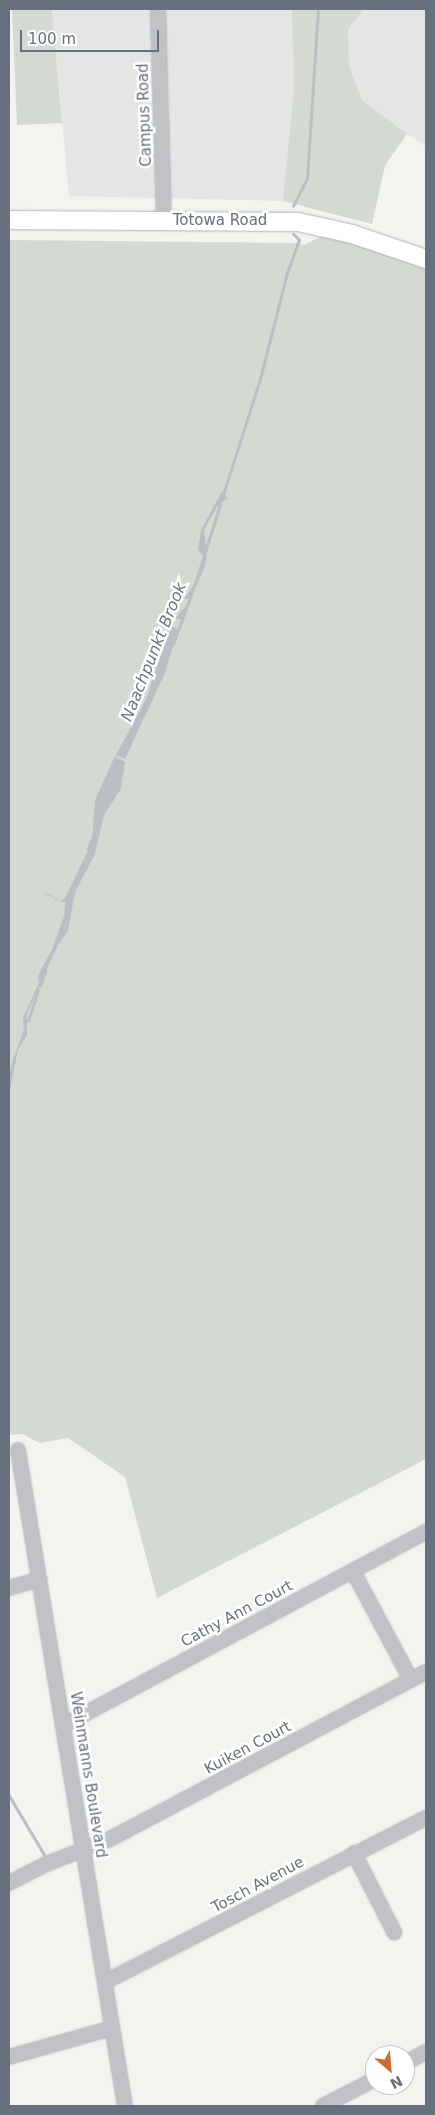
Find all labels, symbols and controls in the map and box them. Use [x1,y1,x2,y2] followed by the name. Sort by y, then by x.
[22,20,161,52] scale bar
[28,30,76,48] text: 100 m
[134,63,156,167] street label: Campus Road
[173,212,267,230] street label: Totowa Road
[117,580,191,724] water label: Naachpunkt Brook
[178,1577,296,1651] street label: Cathy Ann Court
[66,1691,110,1859] street label: Weinmanns Boulevard
[202,1718,294,1778] street label: Kuiken Court
[209,1853,307,1917] street label: Tosch Avenue
[365,2045,415,2095] north arrow
[388,2073,405,2092] text: N

